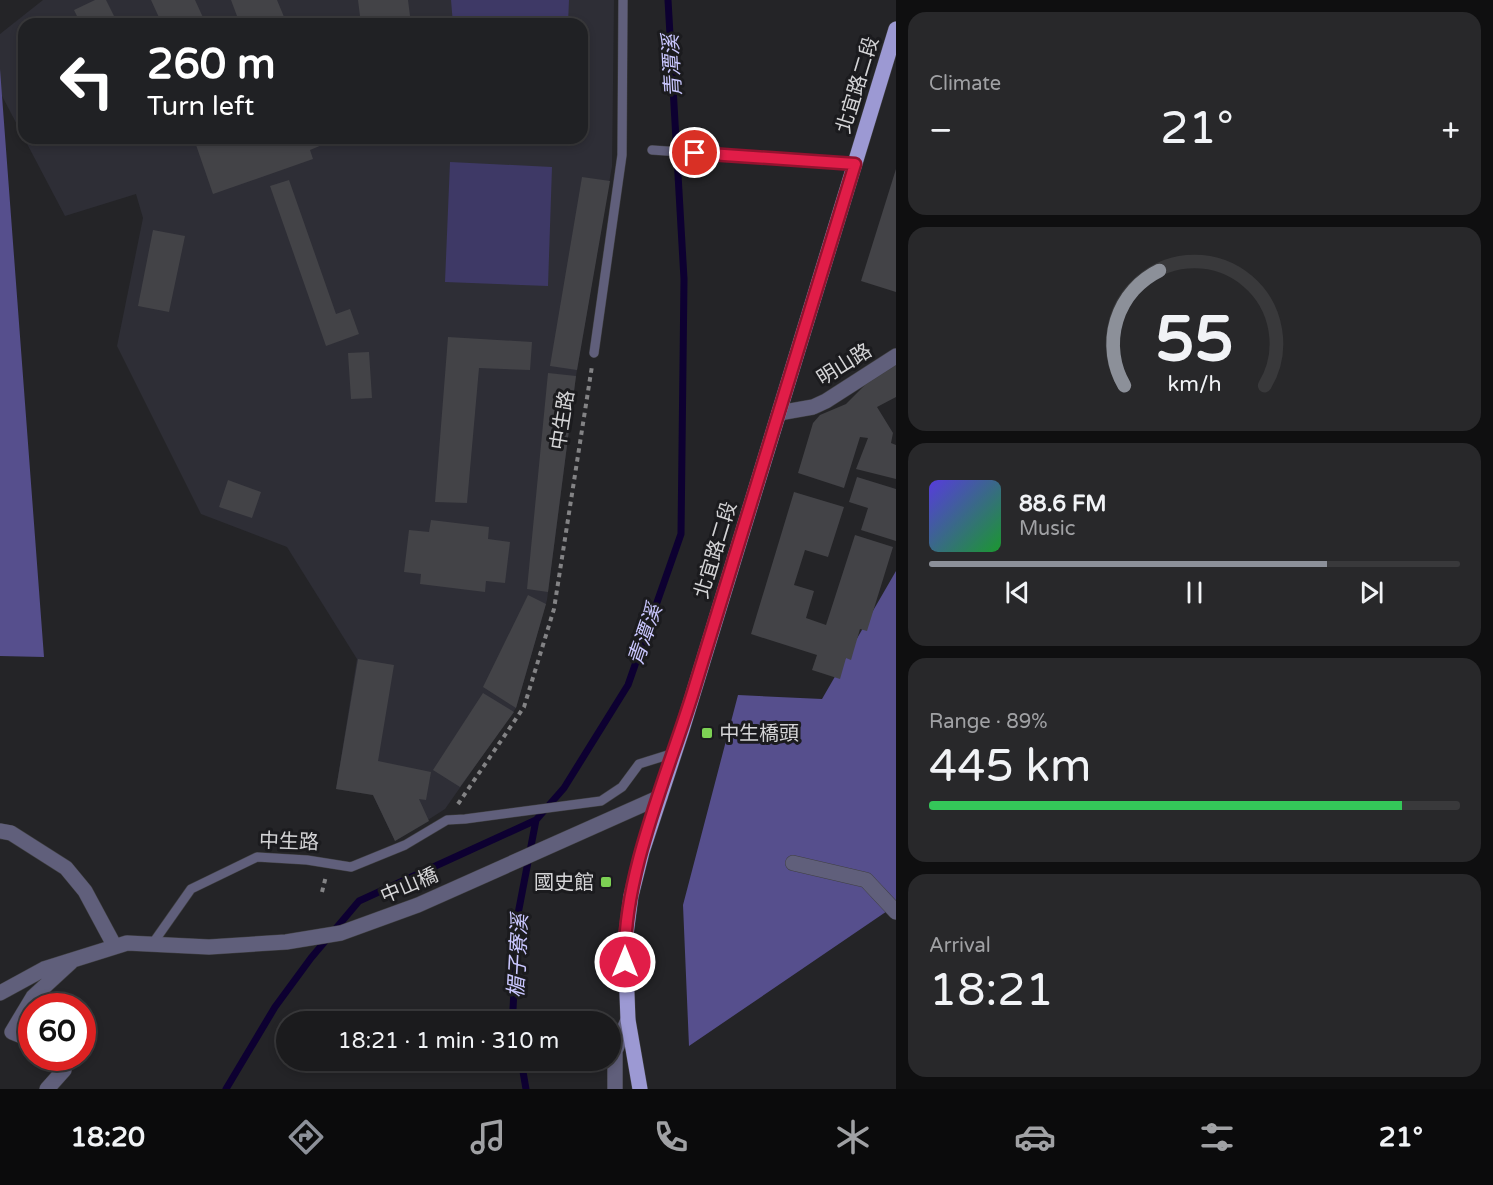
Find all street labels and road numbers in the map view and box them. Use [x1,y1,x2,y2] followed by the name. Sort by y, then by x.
[832,34,884,137] street label: 北宜路二段
[813,339,876,391] street label: 明山路
[546,389,580,452] street label: 中生路
[690,499,742,602] street label: 北宜路二段
[259,829,319,855] street label: 中生路
[377,863,442,909] street label: 中山橋

